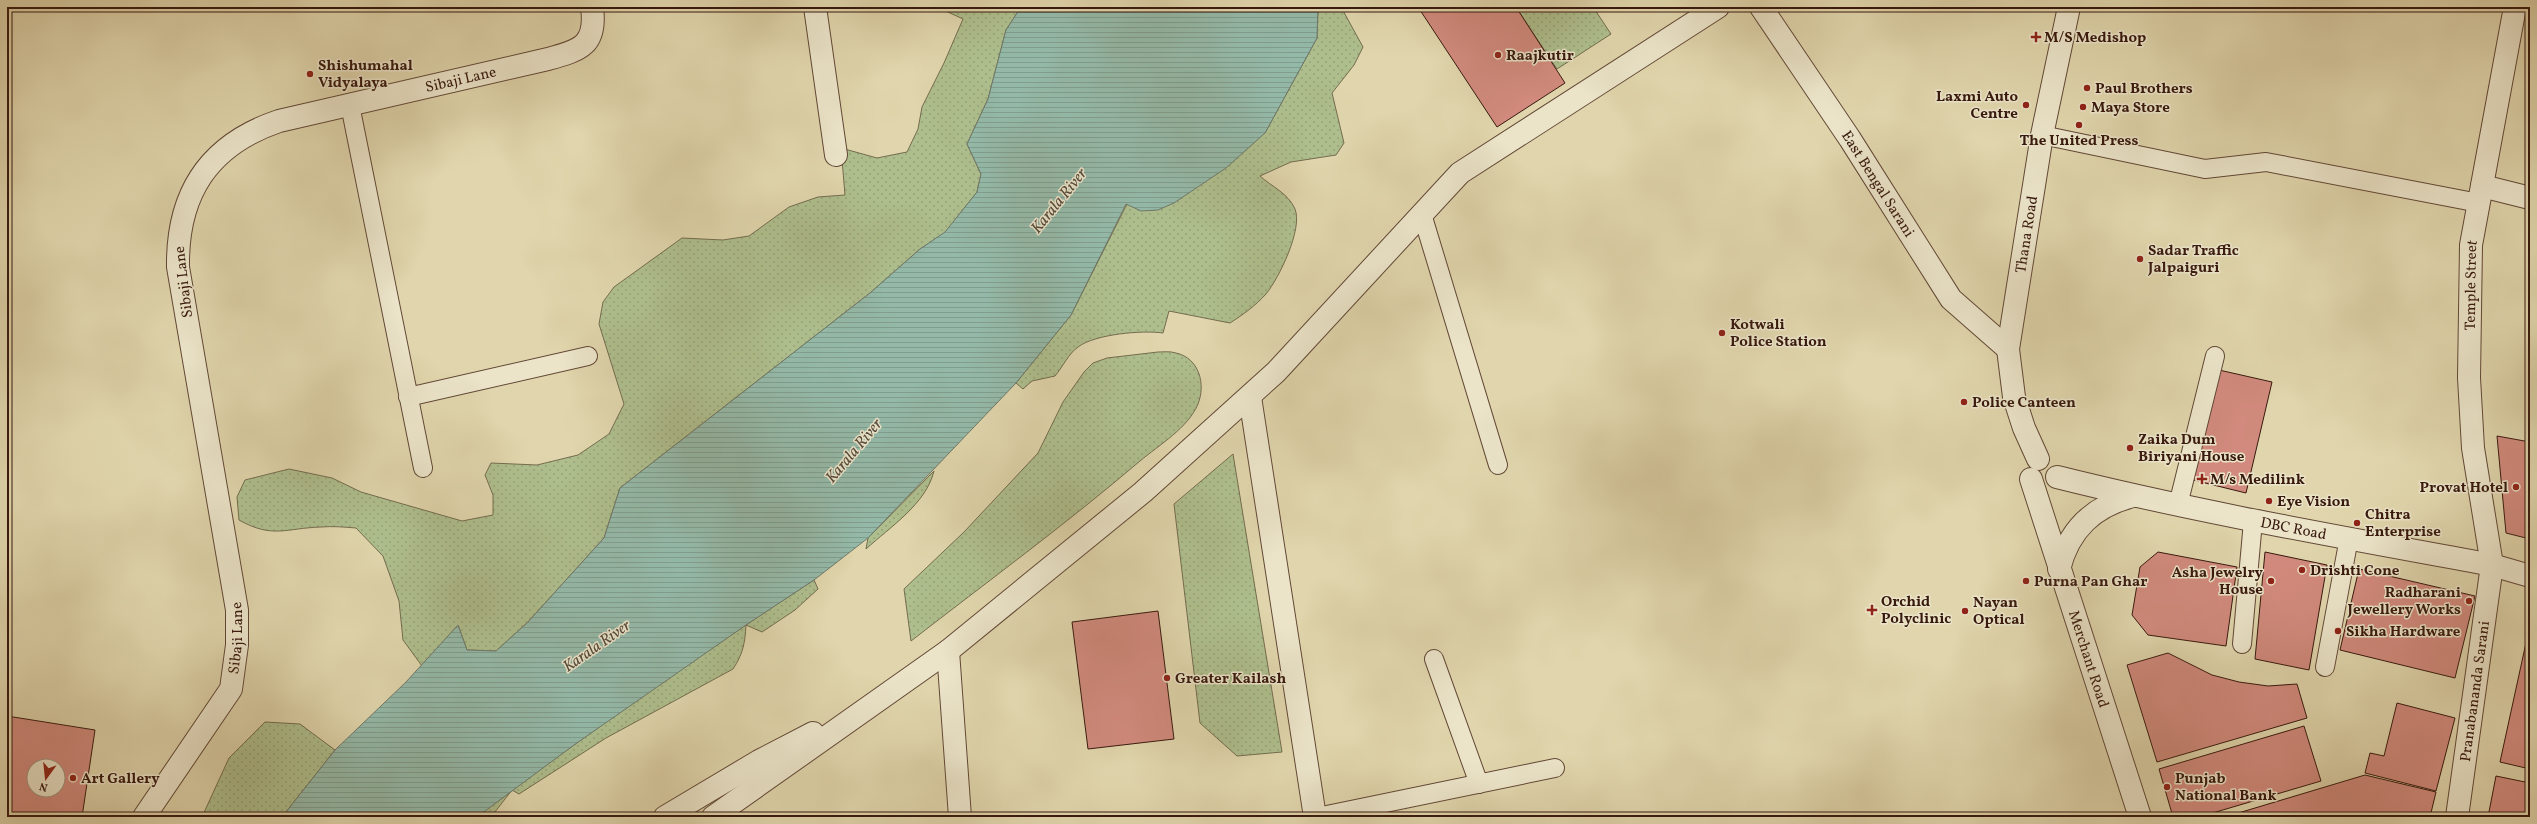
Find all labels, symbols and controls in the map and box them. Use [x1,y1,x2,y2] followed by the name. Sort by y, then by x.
[2044,28,2146,49] place label: M/S Medishop
[2031,32,2041,42] marker: M/S Medishop
[1506,46,1574,67] place label: Raajkutir
[1493,50,1503,60] marker: Raajkutir
[318,56,413,94] place label: Shishumahal Vidyalaya
[423,62,499,99] street label: Sibaji Lane
[305,69,315,79] marker: Shishumahal Vidyalaya
[2095,79,2193,100] place label: Paul Brothers
[2082,83,2092,93] marker: Paul Brothers
[1936,87,2018,125] place label: Laxmi Auto Centre
[2091,98,2170,119] place label: Maya Store
[2021,100,2031,110] marker: Laxmi Auto Centre
[2078,102,2088,112] marker: Maya Store
[2074,120,2084,130] marker: The United Press
[1835,127,1918,242] street label: East Bengal Sarani
[2020,131,2138,152] place label: The United Press
[1026,163,1093,239] water label: Karala River
[2011,194,2044,275] street label: Thana Road
[2461,238,2484,331] street label: Temple Street
[2147,241,2239,279] place label: Sadar Traffic Jalpaiguri
[170,245,199,319] street label: Sibaji Lane
[2135,254,2145,264] marker: Sadar Traffic Jalpaiguri
[1730,315,1827,353] place label: Kotwali Police Station
[1717,328,1727,338] marker: Kotwali Police Station
[1972,393,2076,414] place label: Police Canteen
[1959,397,1969,407] marker: Police Canteen
[821,414,889,488] water label: Karala River
[2138,430,2245,468] place label: Zaika Dum Biriyani House
[2125,443,2135,453] marker: Zaika Dum Biriyani House
[2210,470,2305,491] place label: M/s Medilink
[2197,474,2207,484] marker: M/s Medilink
[2419,478,2508,499] place label: Provat Hotel
[2511,482,2521,492] marker: Provat Hotel
[2277,492,2350,513] place label: Eye Vision
[2264,496,2274,506] marker: Eye Vision
[2365,505,2441,543] place label: Chitra Enterprise
[2258,513,2328,546] street label: DBC Road
[2352,518,2362,528] marker: Chitra Enterprise
[2310,561,2400,582] place label: Drishti Cone
[2172,563,2264,601] place label: Asha Jewelry House
[2297,565,2307,575] marker: Drishti Cone
[2034,572,2147,593] place label: Purna Pan Ghar
[2021,576,2031,586] marker: Purna Pan Ghar
[2266,576,2276,586] marker: Asha Jewelry House
[2347,583,2461,621] place label: Radharani Jewellery Works
[1881,592,1951,630] place label: Orchid Polyclinic
[1973,593,2025,631] place label: Nayan Optical
[2464,596,2474,606] marker: Radharani Jewellery Works
[224,600,249,676] street label: Sibaji Lane
[1866,604,1878,616] marker: Orchid Polyclinic
[1960,606,1970,616] marker: Nayan Optical
[2062,608,2113,711] street label: Merchant Road
[559,615,636,678] water label: Karala River
[2456,620,2496,763] street label: Pranabananda Sarani
[2346,622,2461,643] place label: Sikha Hardware
[2333,626,2343,636] marker: Sikha Hardware
[1175,669,1286,690] place label: Greater Kailash
[1162,673,1172,683] marker: Greater Kailash
[26,758,66,798] north arrow
[81,769,160,790] place label: Art Gallery
[2175,769,2277,807] place label: Punjab National Bank
[68,773,78,783] marker: Art Gallery
[38,778,50,794] text: N
[2162,782,2172,792] marker: Punjab National Bank

